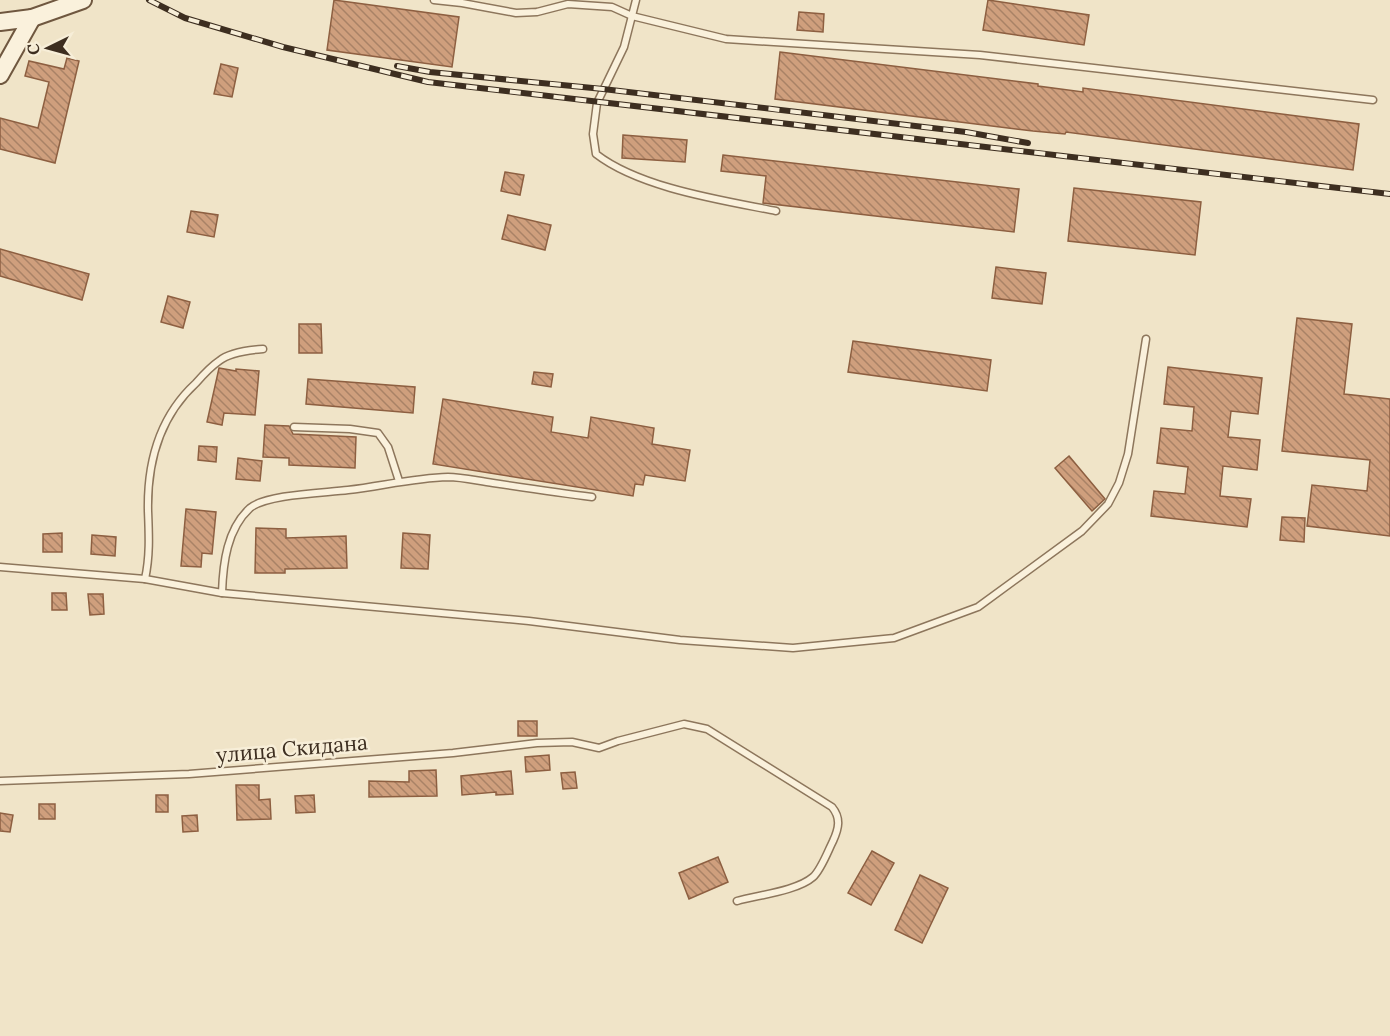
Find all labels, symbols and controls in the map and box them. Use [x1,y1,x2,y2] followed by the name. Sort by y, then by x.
[18,18,78,78] north arrow
[23,43,43,56] text: С
[215,728,369,769] street label: улица Скидана

